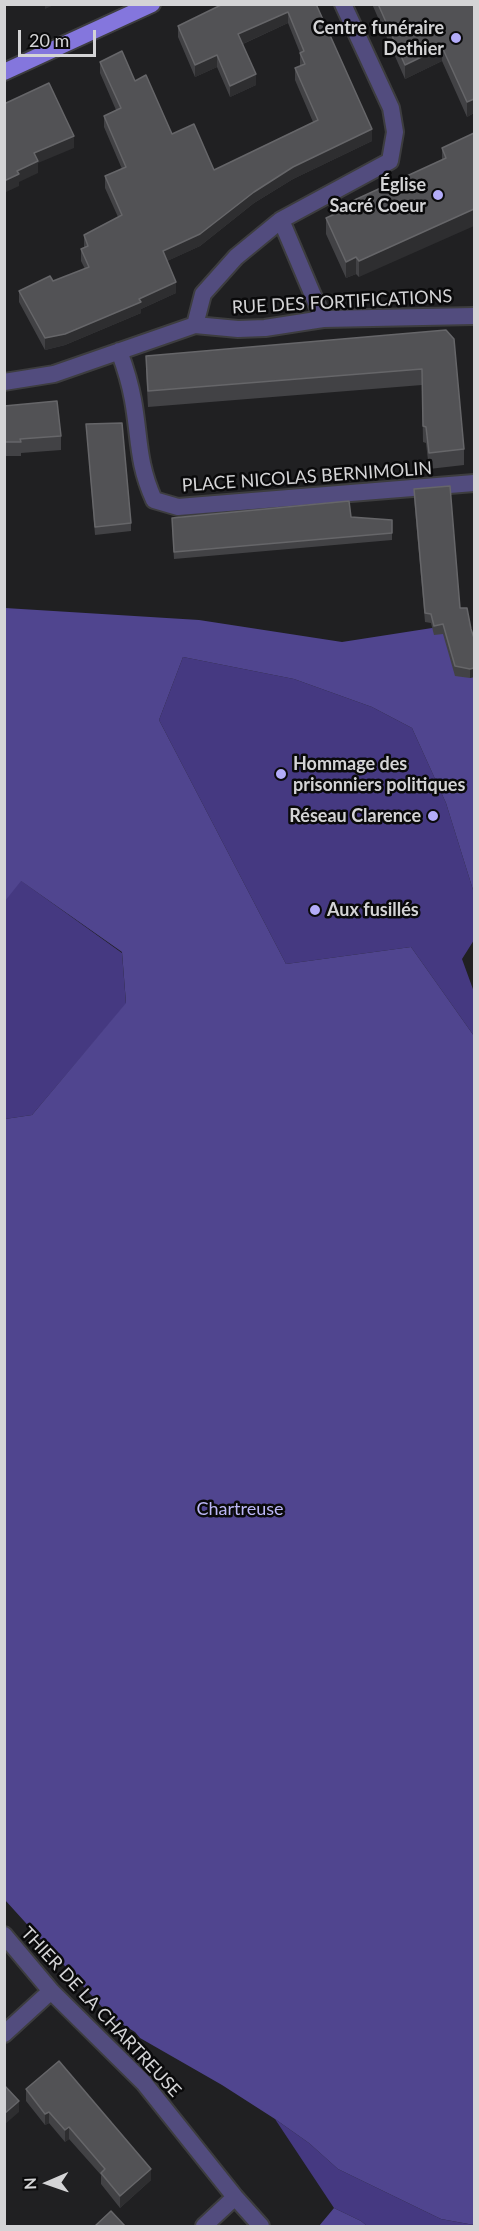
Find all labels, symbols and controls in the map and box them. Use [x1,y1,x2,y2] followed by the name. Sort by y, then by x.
[313,17,444,60] place label: Centre funéraire Dethier
[21,18,99,56] scale bar
[29,29,69,51] text: 20 m
[449,31,463,45] marker: Centre funéraire Dethier
[329,174,426,216] place label: Église Sacré Coeur
[431,188,445,202] marker: Église Sacré Coeur
[231,285,453,319] street label: RUE DES FORTIFICATIONS
[181,457,433,497] street label: PLACE NICOLAS BERNIMOLIN
[293,753,465,795] place label: Hommage des prisonniers politiques
[274,767,288,781] marker: Hommage des prisonniers politiques
[289,805,421,827] place label: Réseau Clarence
[426,809,440,823] marker: Réseau Clarence
[327,899,419,921] place label: Aux fusillés
[308,903,322,917] marker: Aux fusillés
[196,1498,284,1520] park label: Chartreuse
[16,1922,186,2102] street label: THIER DE LA CHARTREUSE
[18,2153,78,2213] north arrow
[20,2177,39,2190] text: N

